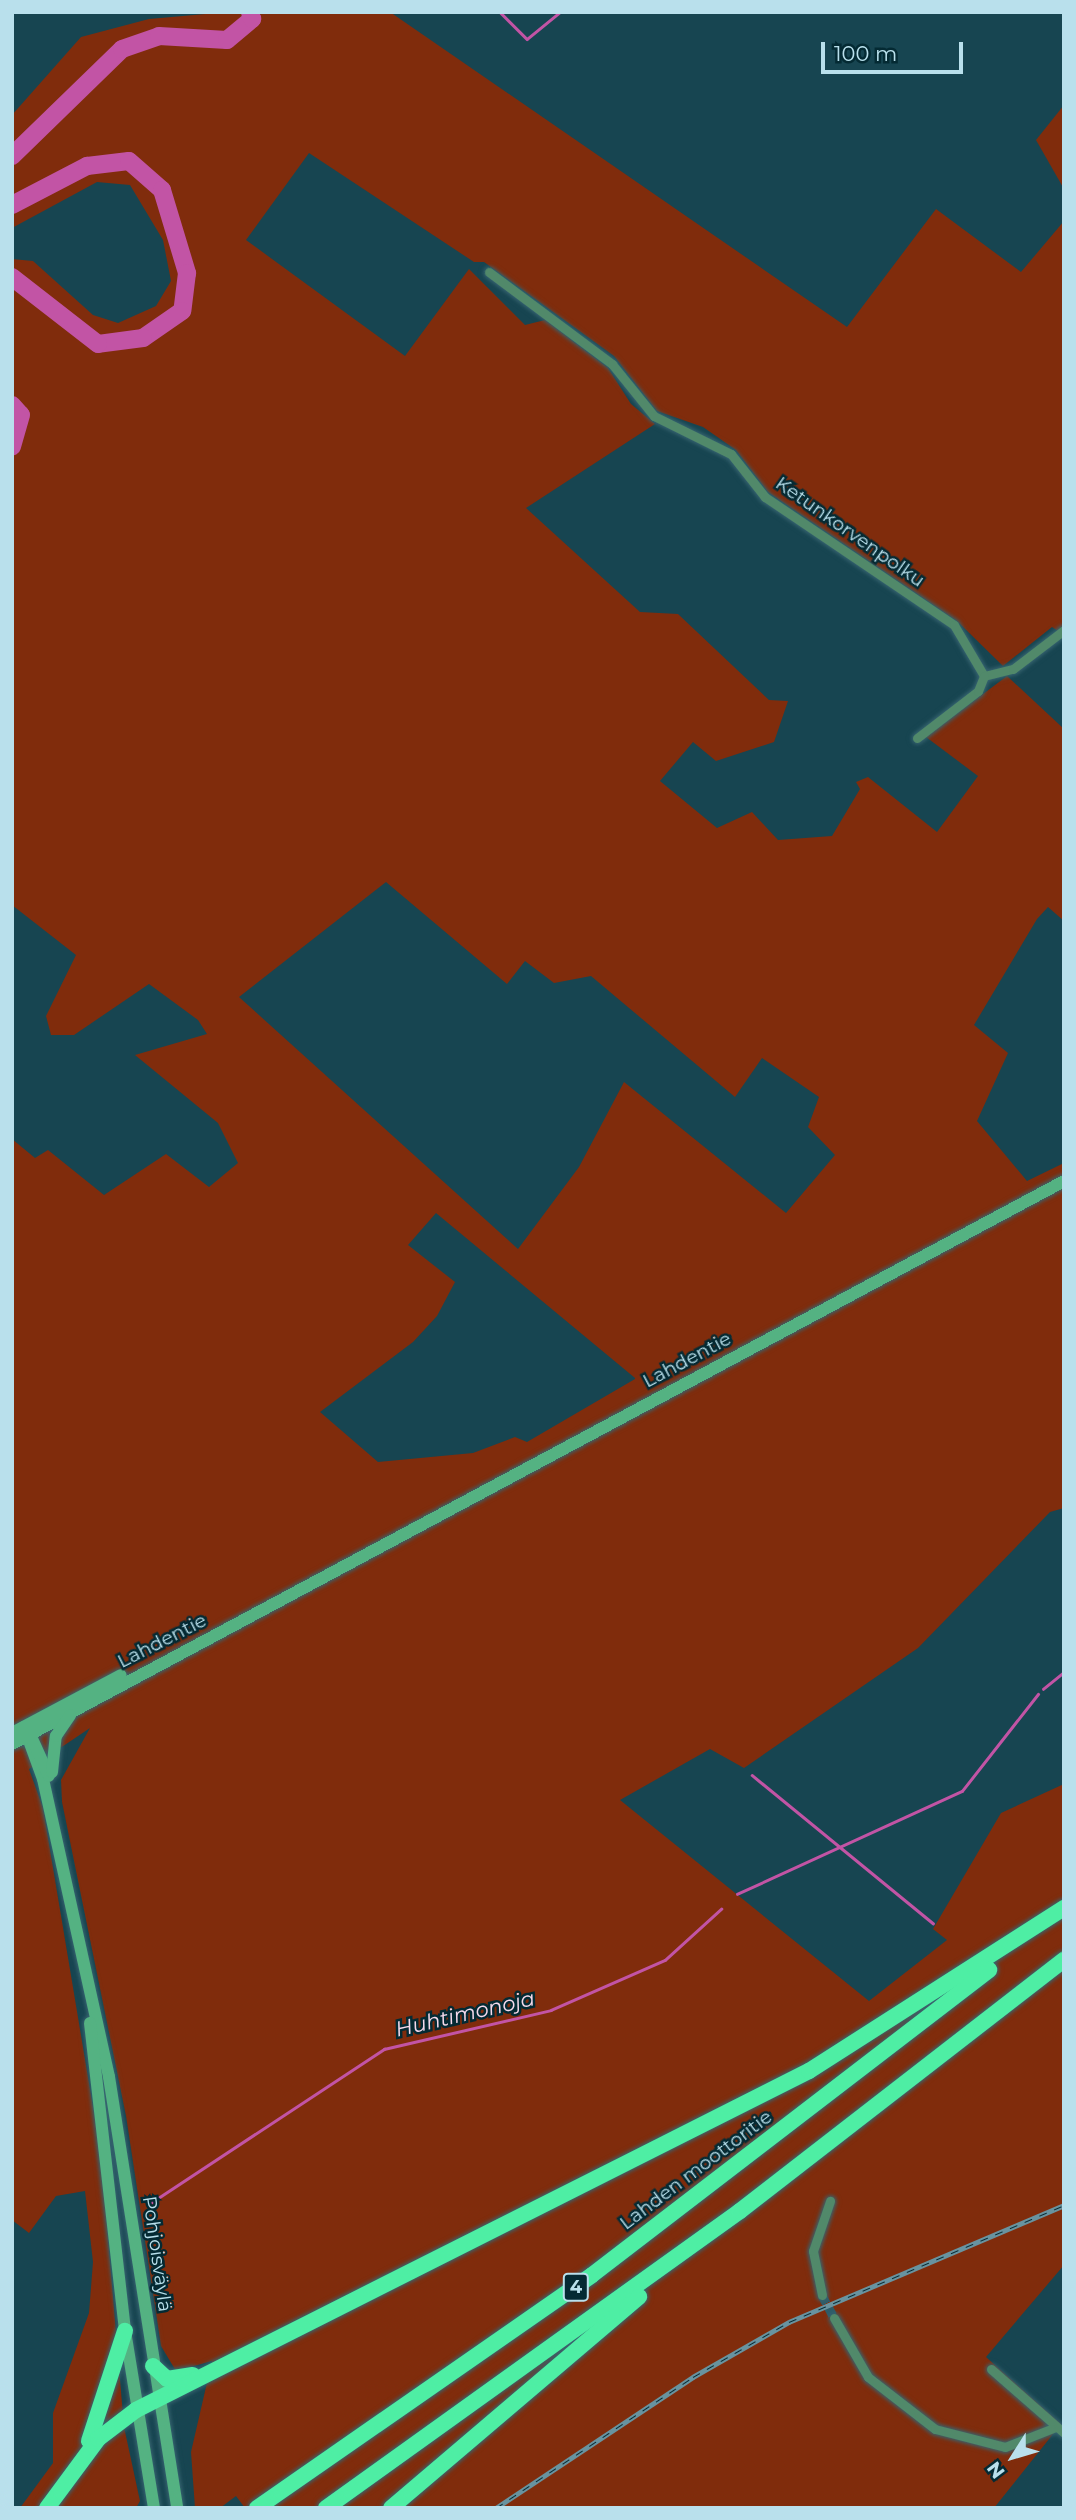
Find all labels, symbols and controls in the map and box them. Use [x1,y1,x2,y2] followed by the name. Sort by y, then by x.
[824,28,966,72] scale bar
[834,41,897,66] text: 100 m
[771,472,929,592] street label: Ketunkorvenpolku
[639,1327,735,1393] street label: Lahdentie
[114,1609,210,1673] street label: Lahdentie
[393,1986,537,2042] water label: Huhtimonoja
[615,2105,777,2235] street label: Lahden moottoritie
[138,2195,176,2313] street label: Pohjoisväylä
[562,2272,590,2302] road number: 4
[978,2422,1048,2492] north arrow
[982,2457,1010,2483] text: N

